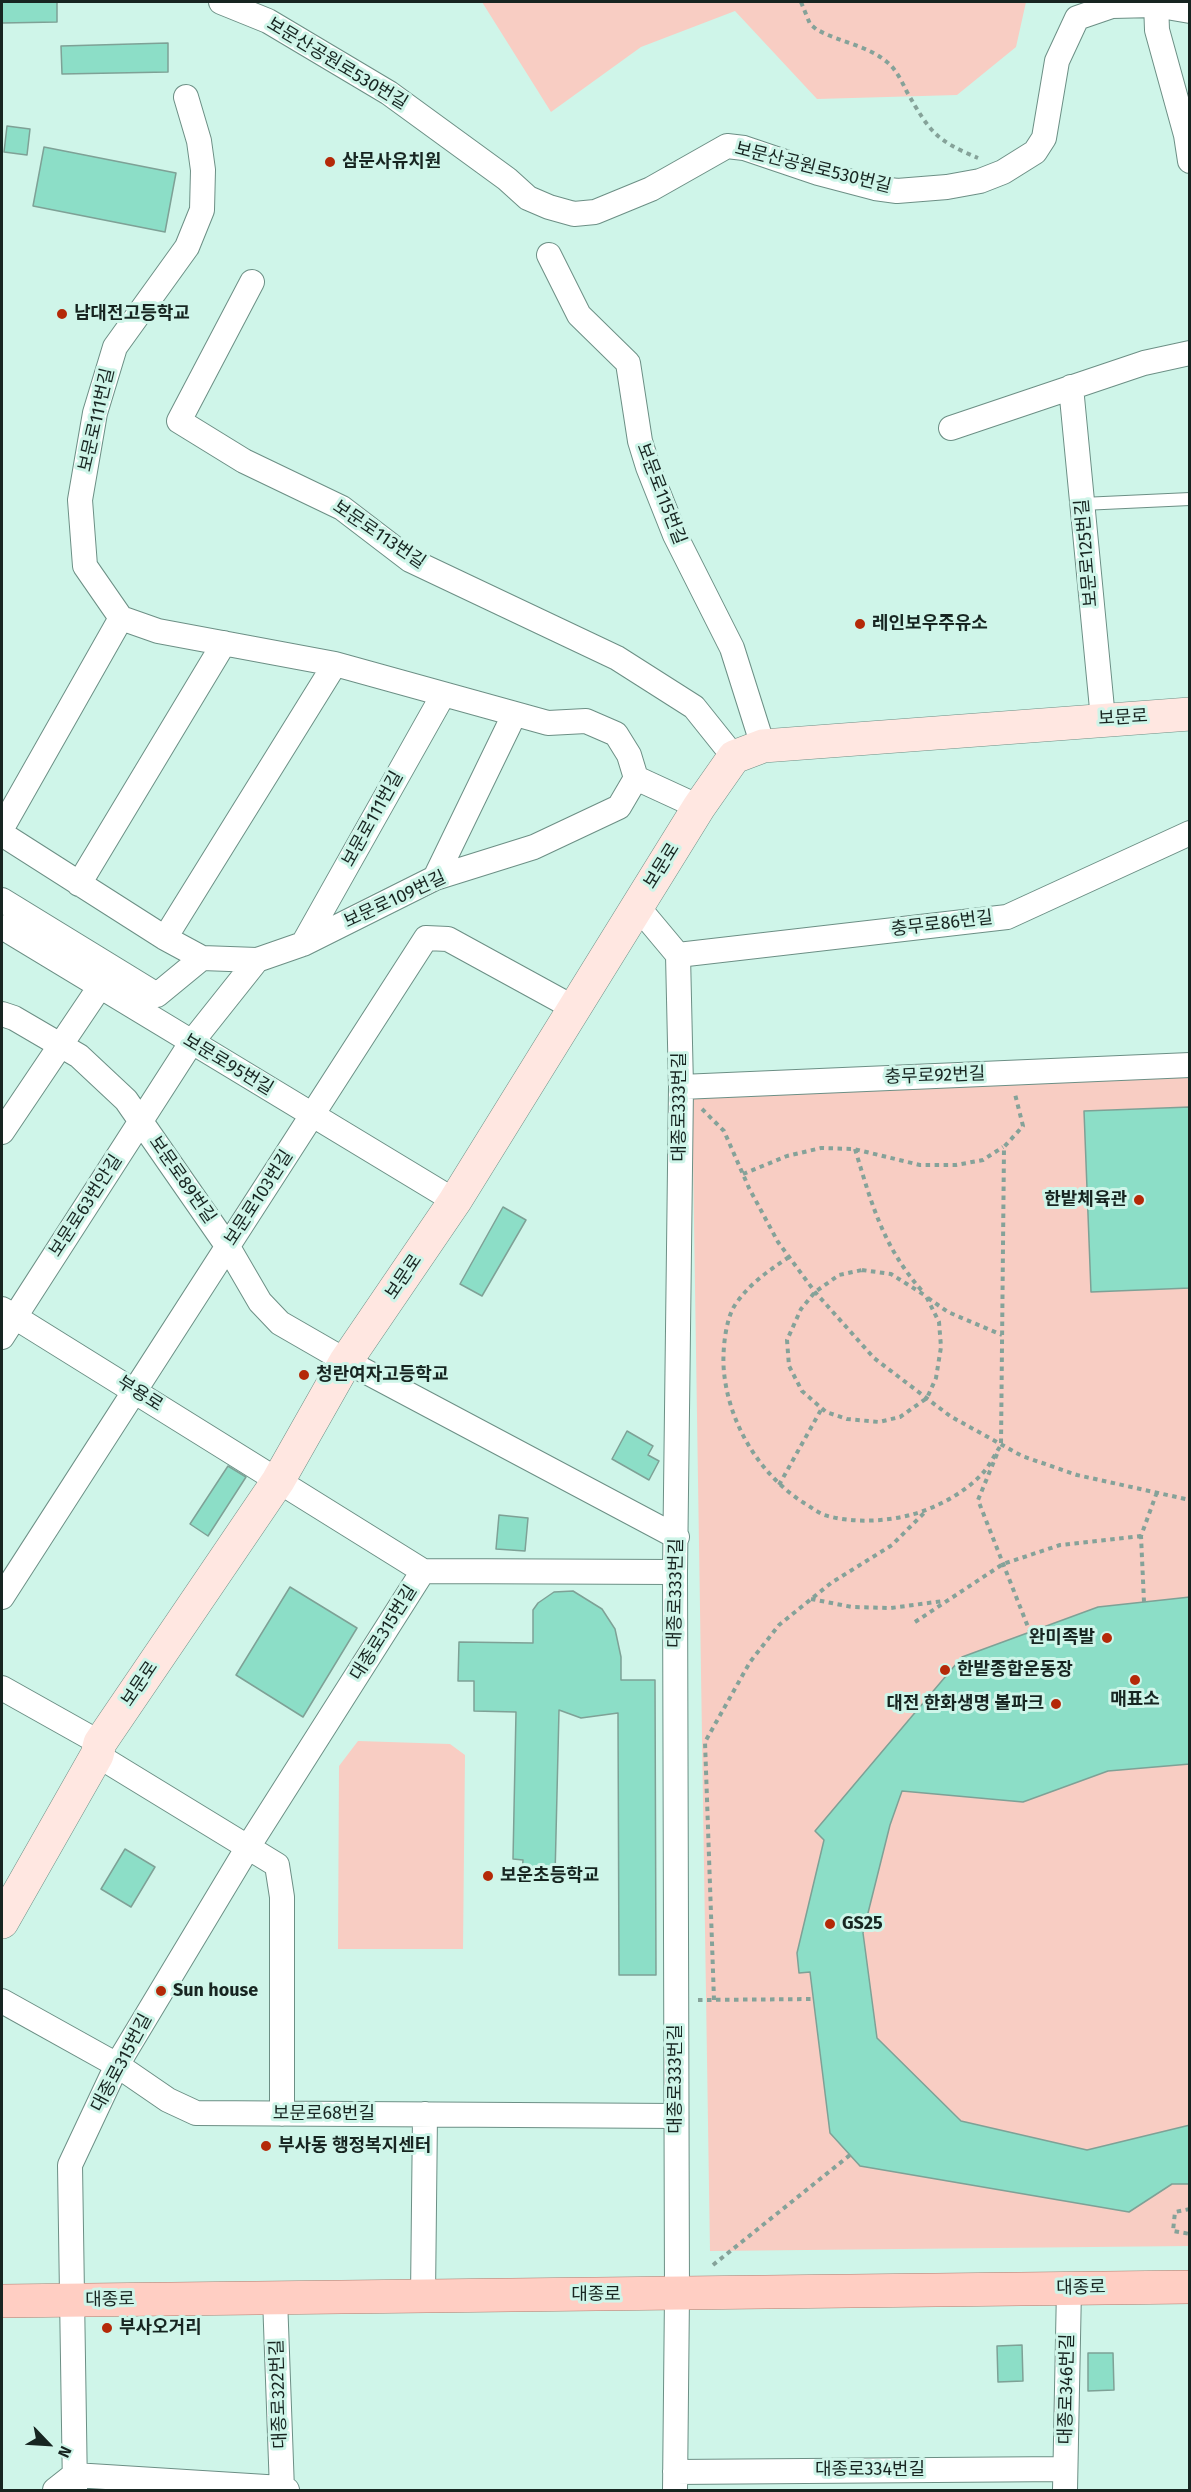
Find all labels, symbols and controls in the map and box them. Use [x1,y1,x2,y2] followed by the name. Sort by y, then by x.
[263,13,411,115] street label: 보문산공원로530번길
[733,138,893,198] street label: 보문산공원로530번길
[342,151,441,173] place label: 삼문사유치원
[323,155,337,169] marker: 삼문사유치원
[74,303,190,325] place label: 남대전고등학교
[55,307,69,321] marker: 남대전고등학교
[75,366,119,474] street label: 보문로111번길
[632,440,690,548] street label: 보문로115번길
[329,496,429,574] street label: 보문로113번길
[1072,498,1102,608] street label: 보문로125번길
[872,613,988,635] place label: 레인보우주유소
[853,617,867,631] marker: 레인보우주유소
[1098,706,1148,730] street label: 보문로
[338,768,408,870] street label: 보문로111번길
[640,839,684,893] street label: 보문로
[341,867,449,933] street label: 보문로109번길
[890,907,994,941] street label: 충무로86번길
[179,1030,277,1100] street label: 보문로95번길
[669,1052,691,1162] street label: 대종로333번길
[884,1063,986,1089] street label: 충무로92번길
[144,1132,220,1228] street label: 보문로89번길
[220,1146,298,1250] street label: 보문로103번길
[45,1151,127,1261] street label: 보문로63번안길
[1044,1189,1127,1211] place label: 한밭체육관
[1132,1193,1146,1207] marker: 한밭체육관
[381,1250,427,1304] street label: 보문로
[316,1364,448,1386] place label: 청란여자고등학교
[297,1368,311,1382] marker: 청란여자고등학교
[113,1372,167,1416] street label: 부용로
[664,1538,688,1648] street label: 대종로333번길
[346,1581,422,1685] street label: 대종로315번길
[1029,1627,1095,1649] place label: 완미족발
[1100,1631,1114,1645] marker: 완미족발
[117,1657,163,1711] street label: 보문로
[957,1659,1073,1681] place label: 한밭종합운동장
[938,1663,952,1677] marker: 한밭종합운동장
[1128,1673,1142,1687] marker: 매표소
[1110,1689,1160,1711] place label: 매표소
[886,1693,1044,1715] place label: 대전 한화생명 볼파크
[1049,1697,1063,1711] marker: 대전 한화생명 볼파크
[500,1865,599,1887] place label: 보운초등학교
[481,1869,495,1883] marker: 보운초등학교
[842,1913,883,1935] place label: GS25
[823,1917,837,1931] marker: GS25
[173,1980,258,2002] place label: Sun house
[154,1984,168,1998] marker: Sun house
[87,2010,157,2116] street label: 대종로315번길
[665,2024,687,2134] street label: 대종로333번길
[273,2103,375,2125] street label: 보문로68번길
[278,2135,431,2157] place label: 부사동 행정복지센터
[259,2139,273,2153] marker: 부사동 행정복지센터
[1056,2277,1106,2299] street label: 대종로
[571,2284,621,2306] street label: 대종로
[85,2289,135,2311] street label: 대종로
[119,2317,202,2339] place label: 부사오거리
[100,2321,114,2335] marker: 부사오거리
[1055,2333,1079,2445] street label: 대종로346번길
[266,2339,292,2449] street label: 대종로322번길
[18,2414,78,2474] north arrow
[54,2443,76,2461] text: N
[815,2459,925,2481] street label: 대종로334번길

